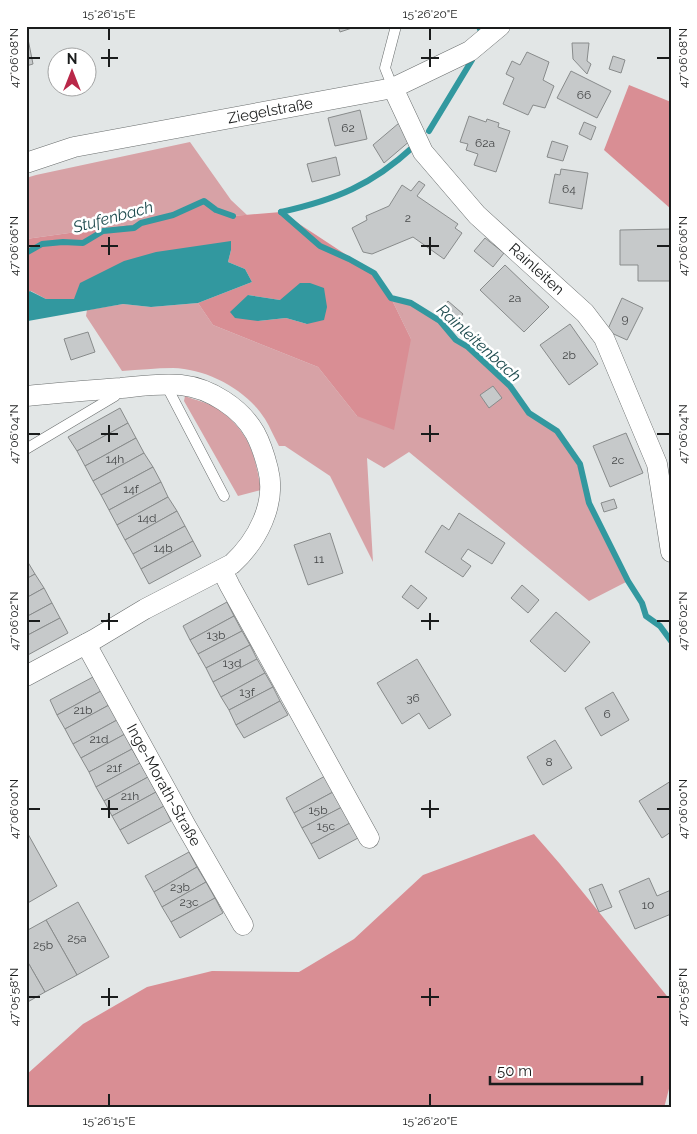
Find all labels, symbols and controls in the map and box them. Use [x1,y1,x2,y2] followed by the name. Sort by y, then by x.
[82,7,136,21] text: 15°26'15"E
[402,7,458,21] text: 15°26'20"E
[7,28,21,88] text: 47°06'08"N
[676,28,690,88] text: 47°06'08"N
[48,48,98,98] north arrow
[67,51,77,67] text: N
[577,88,591,102] house number: 66
[226,94,314,127] street label: Ziegelstraße
[341,121,355,135] house number: 62
[475,136,495,150] house number: 62a
[562,182,576,196] house number: 64
[70,197,155,237] water label: Stufenbach
[405,211,411,225] house number: 2
[7,216,21,276] text: 47°06'06"N
[676,216,690,276] text: 47°06'06"N
[505,239,568,299] street label: Rainleiten
[509,291,521,305] house number: 2a
[433,300,525,386] water label: Rainleitenbach
[621,312,629,326] house number: 9
[562,348,576,362] house number: 2b
[7,404,21,464] text: 47°06'04"N
[676,404,690,464] text: 47°06'04"N
[106,452,124,466] house number: 14h
[612,453,625,467] house number: 2c
[123,482,140,496] house number: 14f
[137,511,157,525] house number: 14d
[153,541,173,555] house number: 14b
[314,552,324,566] house number: 11
[7,591,21,651] text: 47°06'02"N
[676,591,690,651] text: 47°06'02"N
[207,628,225,642] house number: 13b
[222,656,242,670] house number: 13d
[239,685,256,699] house number: 13f
[406,691,420,705] house number: 36
[74,703,92,717] house number: 21b
[603,707,611,721] house number: 6
[123,721,205,850] street label: Inge-Morath-Straße
[90,732,108,746] house number: 21d
[545,755,553,769] house number: 8
[106,761,123,775] house number: 21f
[7,779,21,839] text: 47°06'00"N
[676,779,690,839] text: 47°06'00"N
[121,789,139,803] house number: 21h
[308,803,328,817] house number: 15b
[317,819,336,833] house number: 15c
[170,880,190,894] house number: 23b
[179,895,199,909] house number: 23c
[642,898,654,912] house number: 10
[67,931,87,945] house number: 25a
[33,938,53,952] house number: 25b
[7,968,21,1026] text: 47°05'58"N
[676,968,690,1026] text: 47°05'58"N
[490,1054,642,1086] scale bar
[497,1062,532,1080] text: 50 m
[82,1114,136,1128] text: 15°26'15"E
[402,1114,458,1128] text: 15°26'20"E

